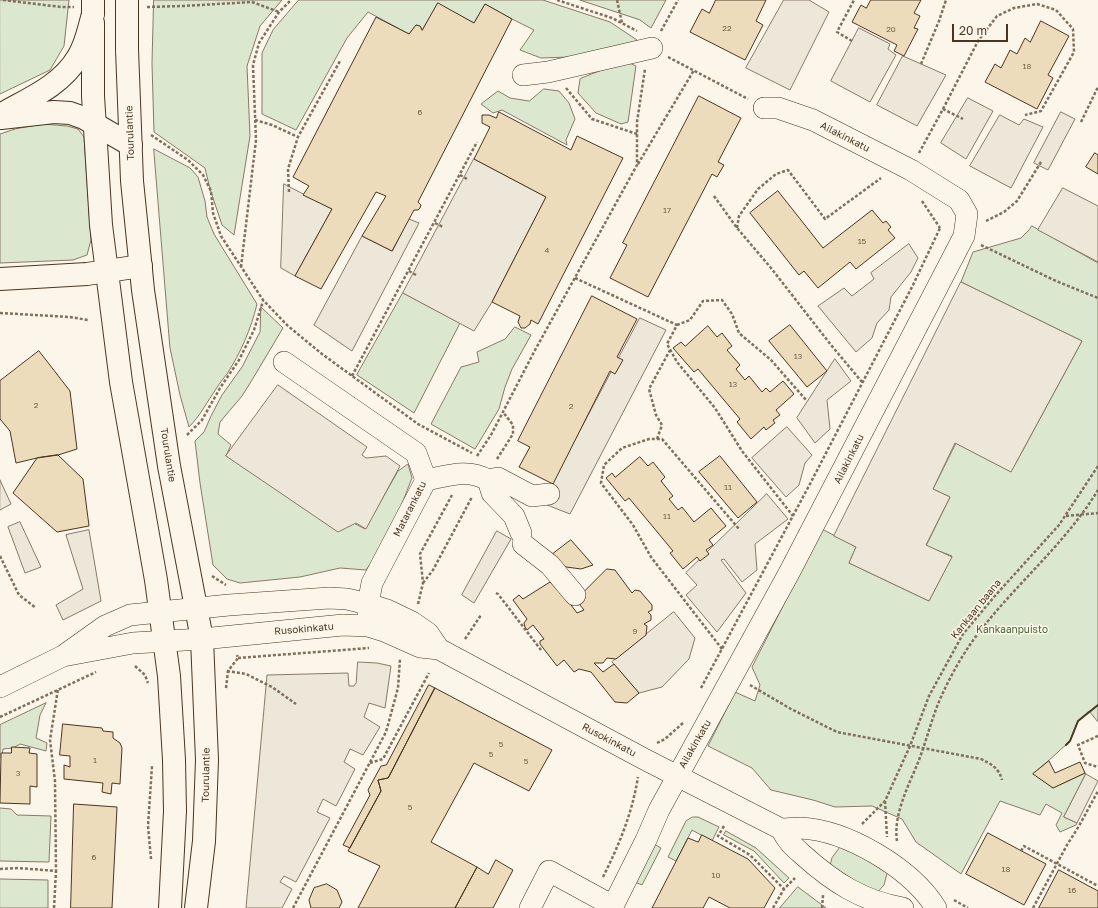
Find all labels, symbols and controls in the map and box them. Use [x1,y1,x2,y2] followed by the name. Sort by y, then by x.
[954,16,1010,42] scale bar
[722,23,732,33] house number: 22
[959,23,987,38] text: 20 m
[886,24,896,34] house number: 20
[1023,61,1031,71] house number: 18
[123,105,137,161] street label: Tourulantie
[418,107,422,117] house number: 6
[818,119,872,155] street label: Ailakinkatu
[663,205,671,215] house number: 17
[858,236,866,246] house number: 15
[545,245,549,255] house number: 4
[794,351,802,361] house number: 13
[729,379,737,389] house number: 13
[34,400,38,410] house number: 2
[569,401,573,411] house number: 2
[158,427,178,483] street label: Tourulantie
[831,432,867,486] street label: Ailakinkatu
[391,479,429,539] street label: Matarankatu
[724,482,732,492] house number: 11
[663,511,671,521] house number: 11
[948,577,1004,641] street label: Kankaan baana
[274,620,334,638] street label: Rusokinkatu
[976,624,1048,636] park label: Kankaanpuisto
[633,626,637,636] house number: 9
[676,718,714,770] street label: Ailakinkatu
[580,721,638,759] street label: Rusokinkatu
[499,739,503,749] house number: 5
[200,748,212,802] street label: Tourulantie
[489,749,493,759] house number: 5
[93,755,97,765] house number: 1
[524,756,528,766] house number: 5
[16,768,20,778] house number: 3
[408,802,412,812] house number: 5
[92,852,96,862] house number: 6
[1002,864,1010,874] house number: 18
[712,870,720,880] house number: 10
[1068,885,1076,895] house number: 16

